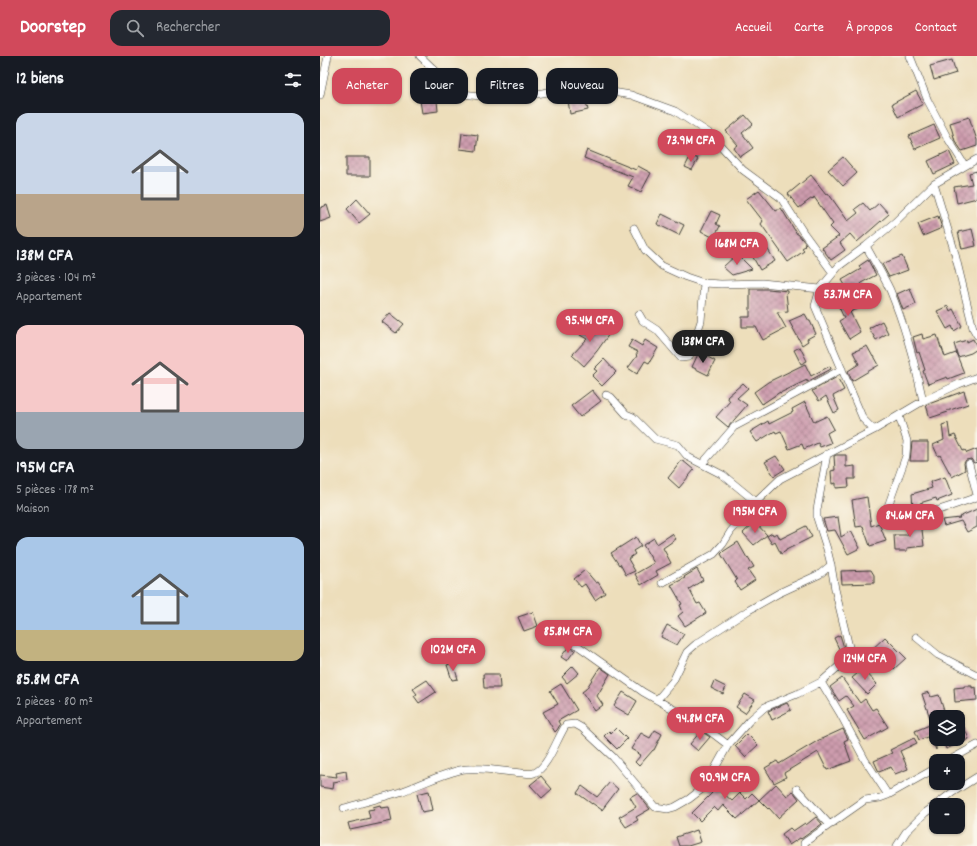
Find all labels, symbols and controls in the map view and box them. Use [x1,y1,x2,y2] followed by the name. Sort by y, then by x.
[110,10,390,46] search box
[20,15,86,42] text: Doorstep
[124,17,146,39] icon: search
[156,17,220,39] text: Rechercher
[735,18,772,38] text: Accueil
[794,18,824,38] text: Carte
[846,18,893,38] text: À propos
[915,18,957,38] text: Contact
[16,68,64,92] text: 12 biens
[332,68,402,104] chip: Acheter
[410,68,468,104] chip: Louer
[476,68,538,104] chip: Filtres
[546,68,618,104] chip: Nouveau
[282,69,304,91] icon: filters
[645,129,737,163] pin: 73.9M CFA
[667,132,715,151] text: 73.9M CFA
[124,139,196,211] icon: home
[696,232,778,266] pin: 168M CFA
[715,235,759,254] text: 168M CFA
[16,245,73,269] text: 138M CFA
[16,269,96,288] text: 3 pièces · 104 m²
[802,283,894,317] pin: 53.7M CFA
[824,286,872,305] text: 53.7M CFA
[16,288,82,307] text: Appartement
[544,309,636,343] pin: 95.4M CFA
[565,312,615,331] text: 95.4M CFA
[662,330,744,364] pin: 138M CFA
[681,333,725,352] text: 138M CFA
[124,351,196,423] icon: home
[16,457,75,481] text: 195M CFA
[16,481,94,500] text: 5 pièces · 178 m²
[16,500,49,519] text: Maison
[714,500,796,534] pin: 195M CFA
[733,503,777,522] text: 195M CFA
[864,504,956,538] pin: 84.6M CFA
[885,507,935,526] text: 84.6M CFA
[124,563,196,635] icon: home
[522,620,614,654] pin: 85.8M CFA
[544,623,592,642] text: 85.8M CFA
[412,638,494,672] pin: 102M CFA
[430,641,476,660] text: 102M CFA
[824,647,906,681] pin: 124M CFA
[843,650,887,669] text: 124M CFA
[16,669,79,693] text: 85.8M CFA
[16,693,93,712] text: 2 pièces · 80 m²
[654,707,746,741] pin: 94.8M CFA
[676,710,724,729] text: 94.8M CFA
[929,710,965,834] map controls
[929,710,965,746] button: layers
[16,712,82,731] text: Appartement
[929,754,965,790] button: +
[679,766,771,800] pin: 90.9M CFA
[699,769,751,788] text: 90.9M CFA
[929,798,965,834] button: −

